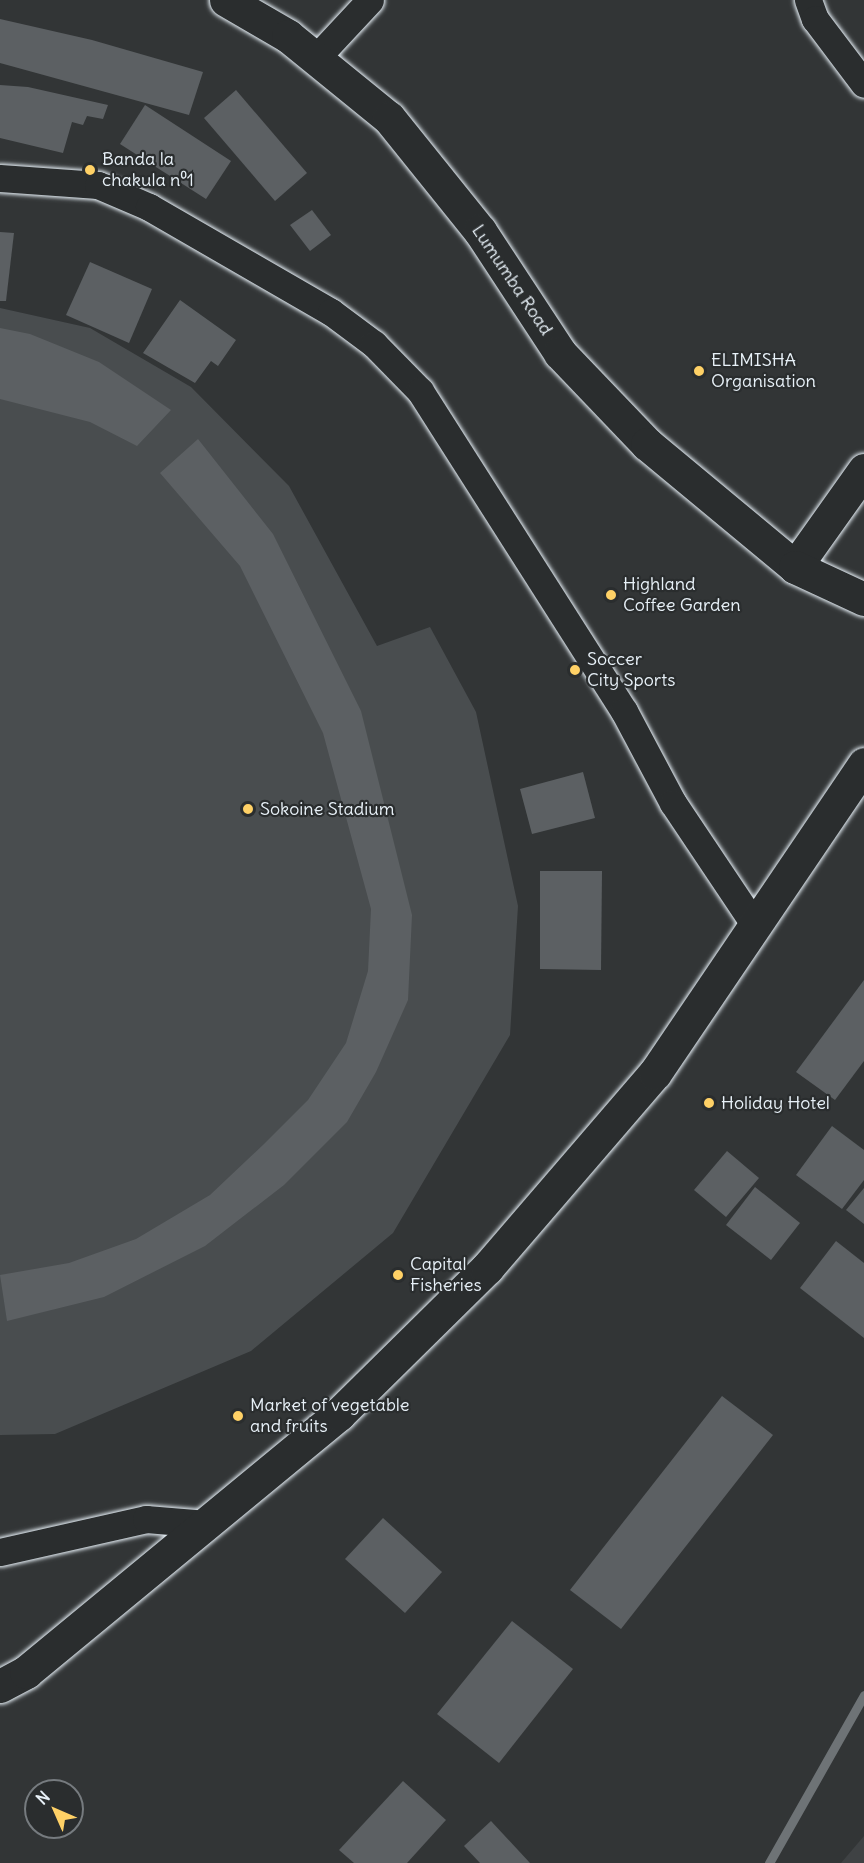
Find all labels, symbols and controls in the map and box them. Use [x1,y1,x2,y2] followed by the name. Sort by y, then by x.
[102,149,194,192] place label: Banda la chakula n⁰1
[83,163,97,177] marker: Banda la chakula n⁰1
[467,221,557,339] street label: Lumumba Road
[711,350,816,392] place label: ELIMISHA Organisation
[692,364,706,378] marker: ELIMISHA Organisation
[623,574,741,616] place label: Highland Coffee Garden
[604,588,618,602] marker: Highland Coffee Garden
[587,649,675,692] place label: Soccer City Sports
[568,663,582,677] marker: Soccer City Sports
[260,798,395,820] place label: Sokoine Stadium
[241,802,255,816] marker: Sokoine Stadium
[721,1092,830,1114] place label: Holiday Hotel
[702,1096,716,1110] marker: Holiday Hotel
[410,1254,482,1296] place label: Capital Fisheries
[391,1268,405,1282] marker: Capital Fisheries
[250,1395,410,1438] place label: Market of vegetable and fruits
[231,1409,245,1423] marker: Market of vegetable and fruits
[24,1779,84,1839] north arrow
[32,1787,54,1809] text: N

